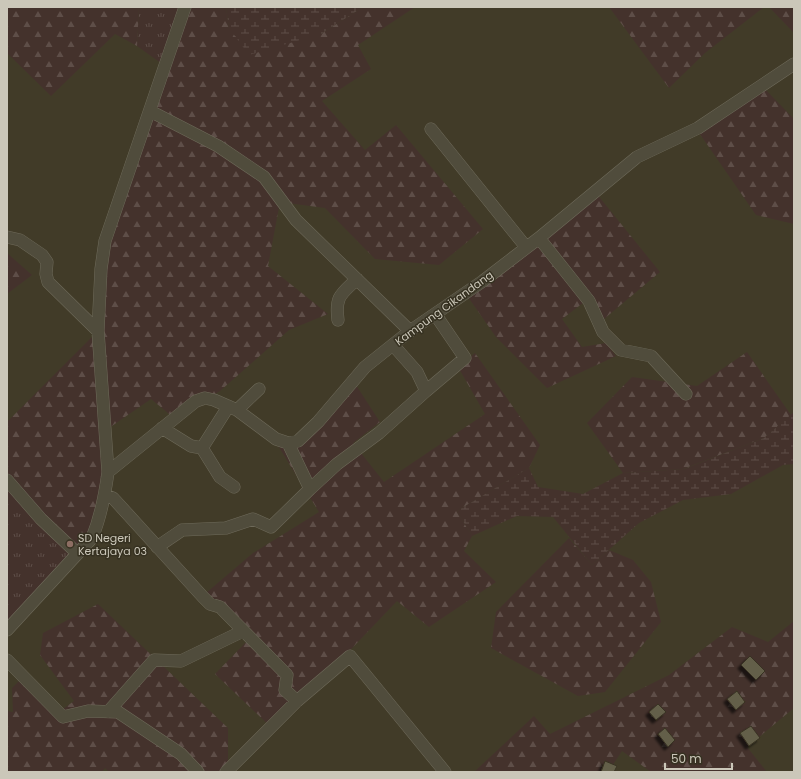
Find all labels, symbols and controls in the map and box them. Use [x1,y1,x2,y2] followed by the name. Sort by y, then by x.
[392,267,496,349] street label: Kampung Cikandang
[78,530,147,559] place label: SD Negeri Kertajaya 03
[65,539,75,549] marker: SD Negeri Kertajaya 03
[665,745,732,771] scale bar
[671,750,702,767] text: 50 m

